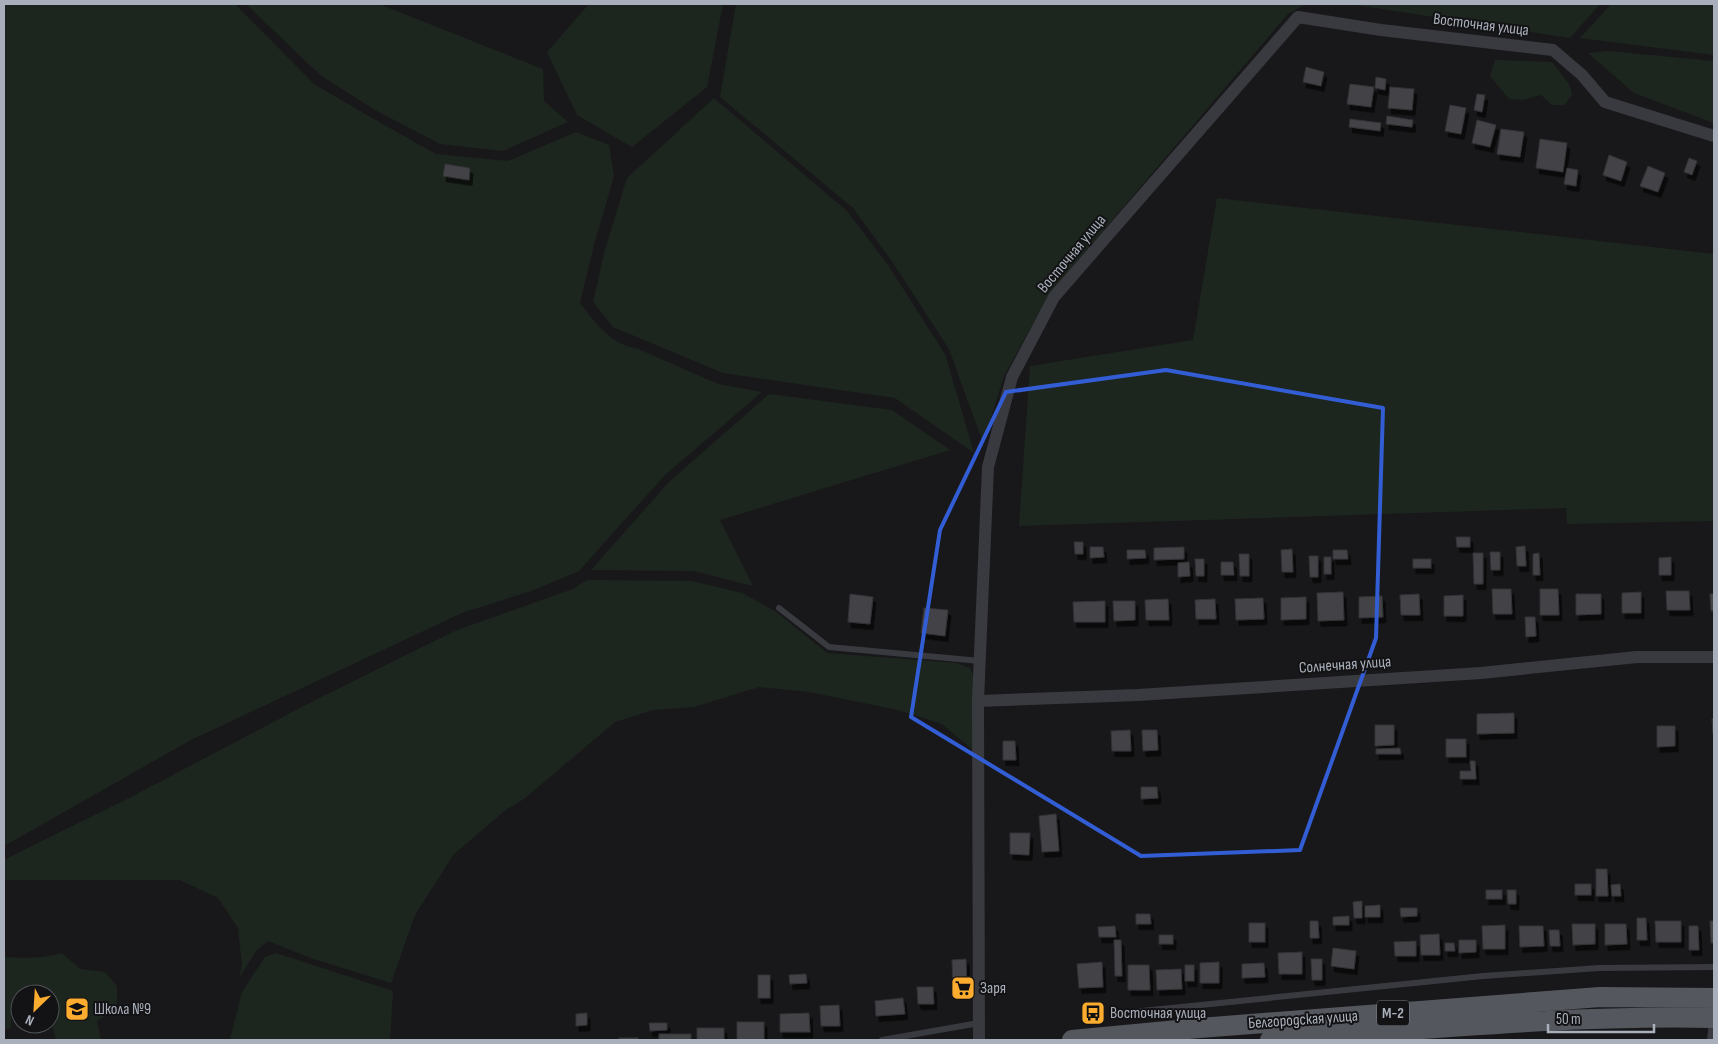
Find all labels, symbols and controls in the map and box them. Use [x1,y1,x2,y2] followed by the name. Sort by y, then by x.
[1432,10,1530,40] street label: Восточная улица
[1034,211,1110,297] street label: Восточная улица
[1298,652,1392,678] street label: Солнечная улица
[950,975,976,1001] supermarket icon: Заря
[980,979,1006,998] place label: Заря
[10,984,60,1034] north arrow
[64,996,90,1022] school or university icon: Школа №9
[94,1000,151,1019] place label: Школа №9
[1080,1000,1106,1026] bus stop icon: Восточная улица
[1377,1000,1409,1026] road number: М-2
[1548,1002,1654,1034] scale bar
[1110,1004,1206,1023] place label: Восточная улица
[1247,1007,1359,1033] street label: Белгородская улица
[1556,1010,1581,1029] text: 50 m
[23,1011,37,1030] text: N

